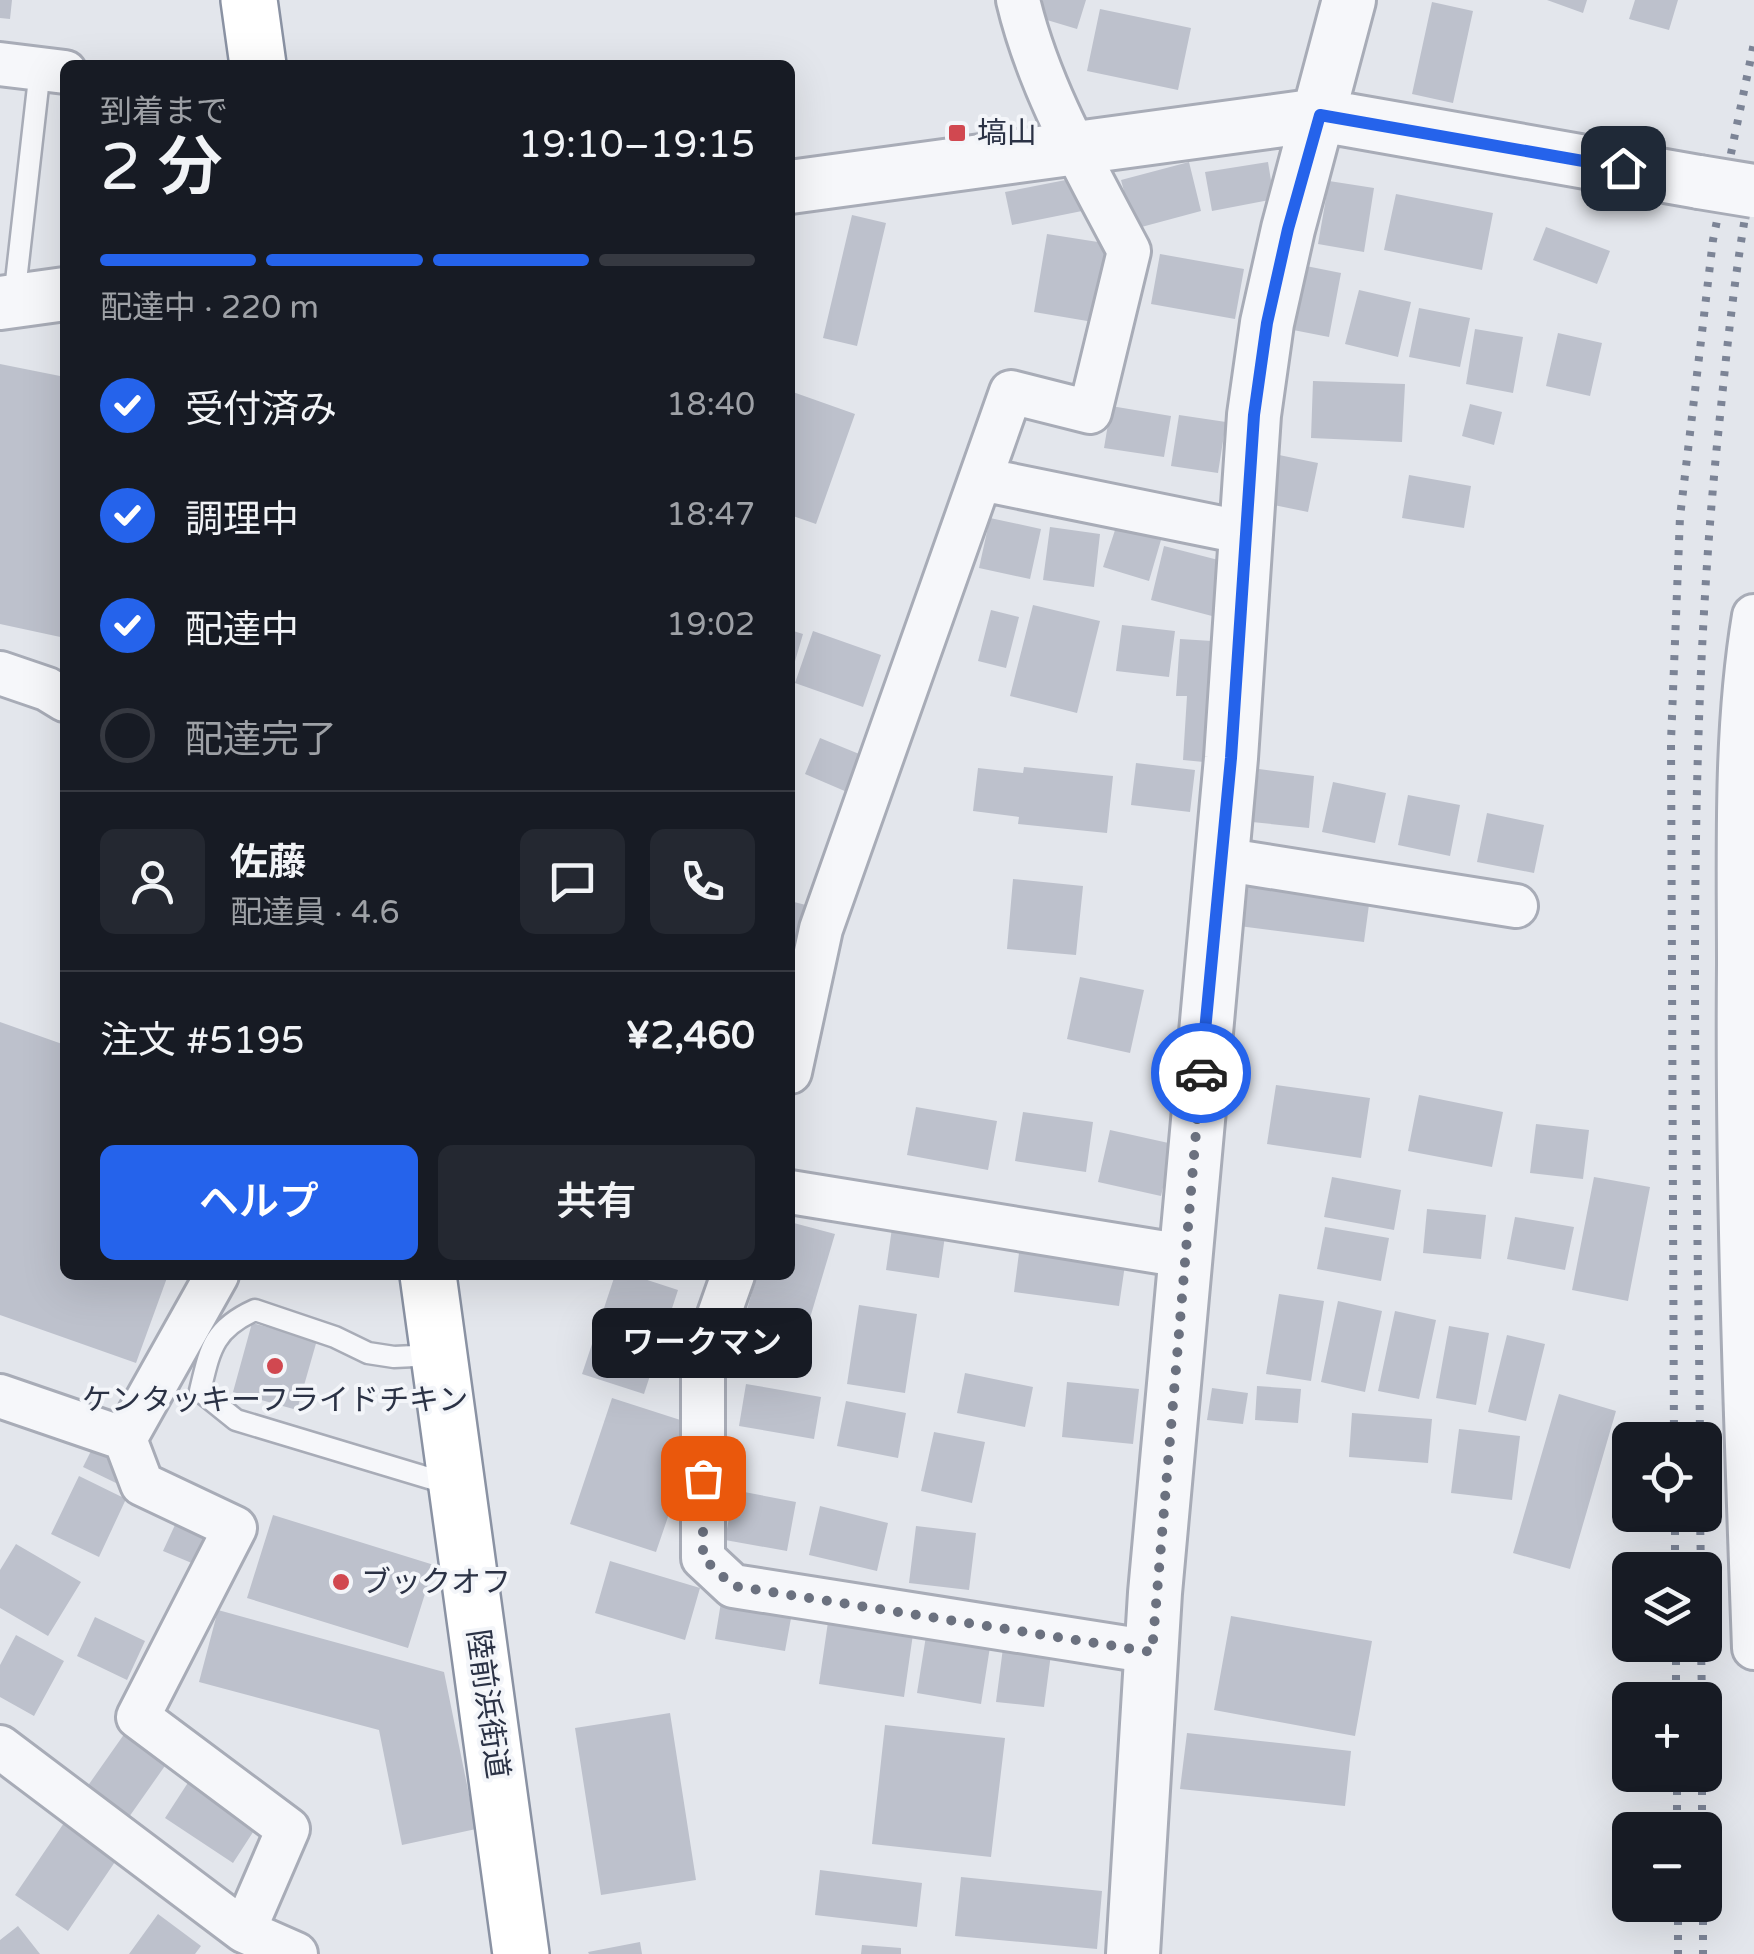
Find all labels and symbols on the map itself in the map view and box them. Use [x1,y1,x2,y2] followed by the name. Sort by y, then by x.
[977,115,1037,152] place label: 塙山
[946,122,968,144] marker: 塙山
[1581,126,1666,211] pin
[1151,1023,1251,1123] courier
[593,1308,813,1378] callout: ワークマン
[264,1355,286,1377] marker: ケンタッキーフライドチキン
[82,1382,468,1419] place label: ケンタッキーフライドチキン
[661,1436,746,1521] pin
[361,1564,511,1601] place label: ブックオフ
[330,1571,352,1593] marker: ブックオフ
[459,1627,516,1781] street label: 陸前浜街道

